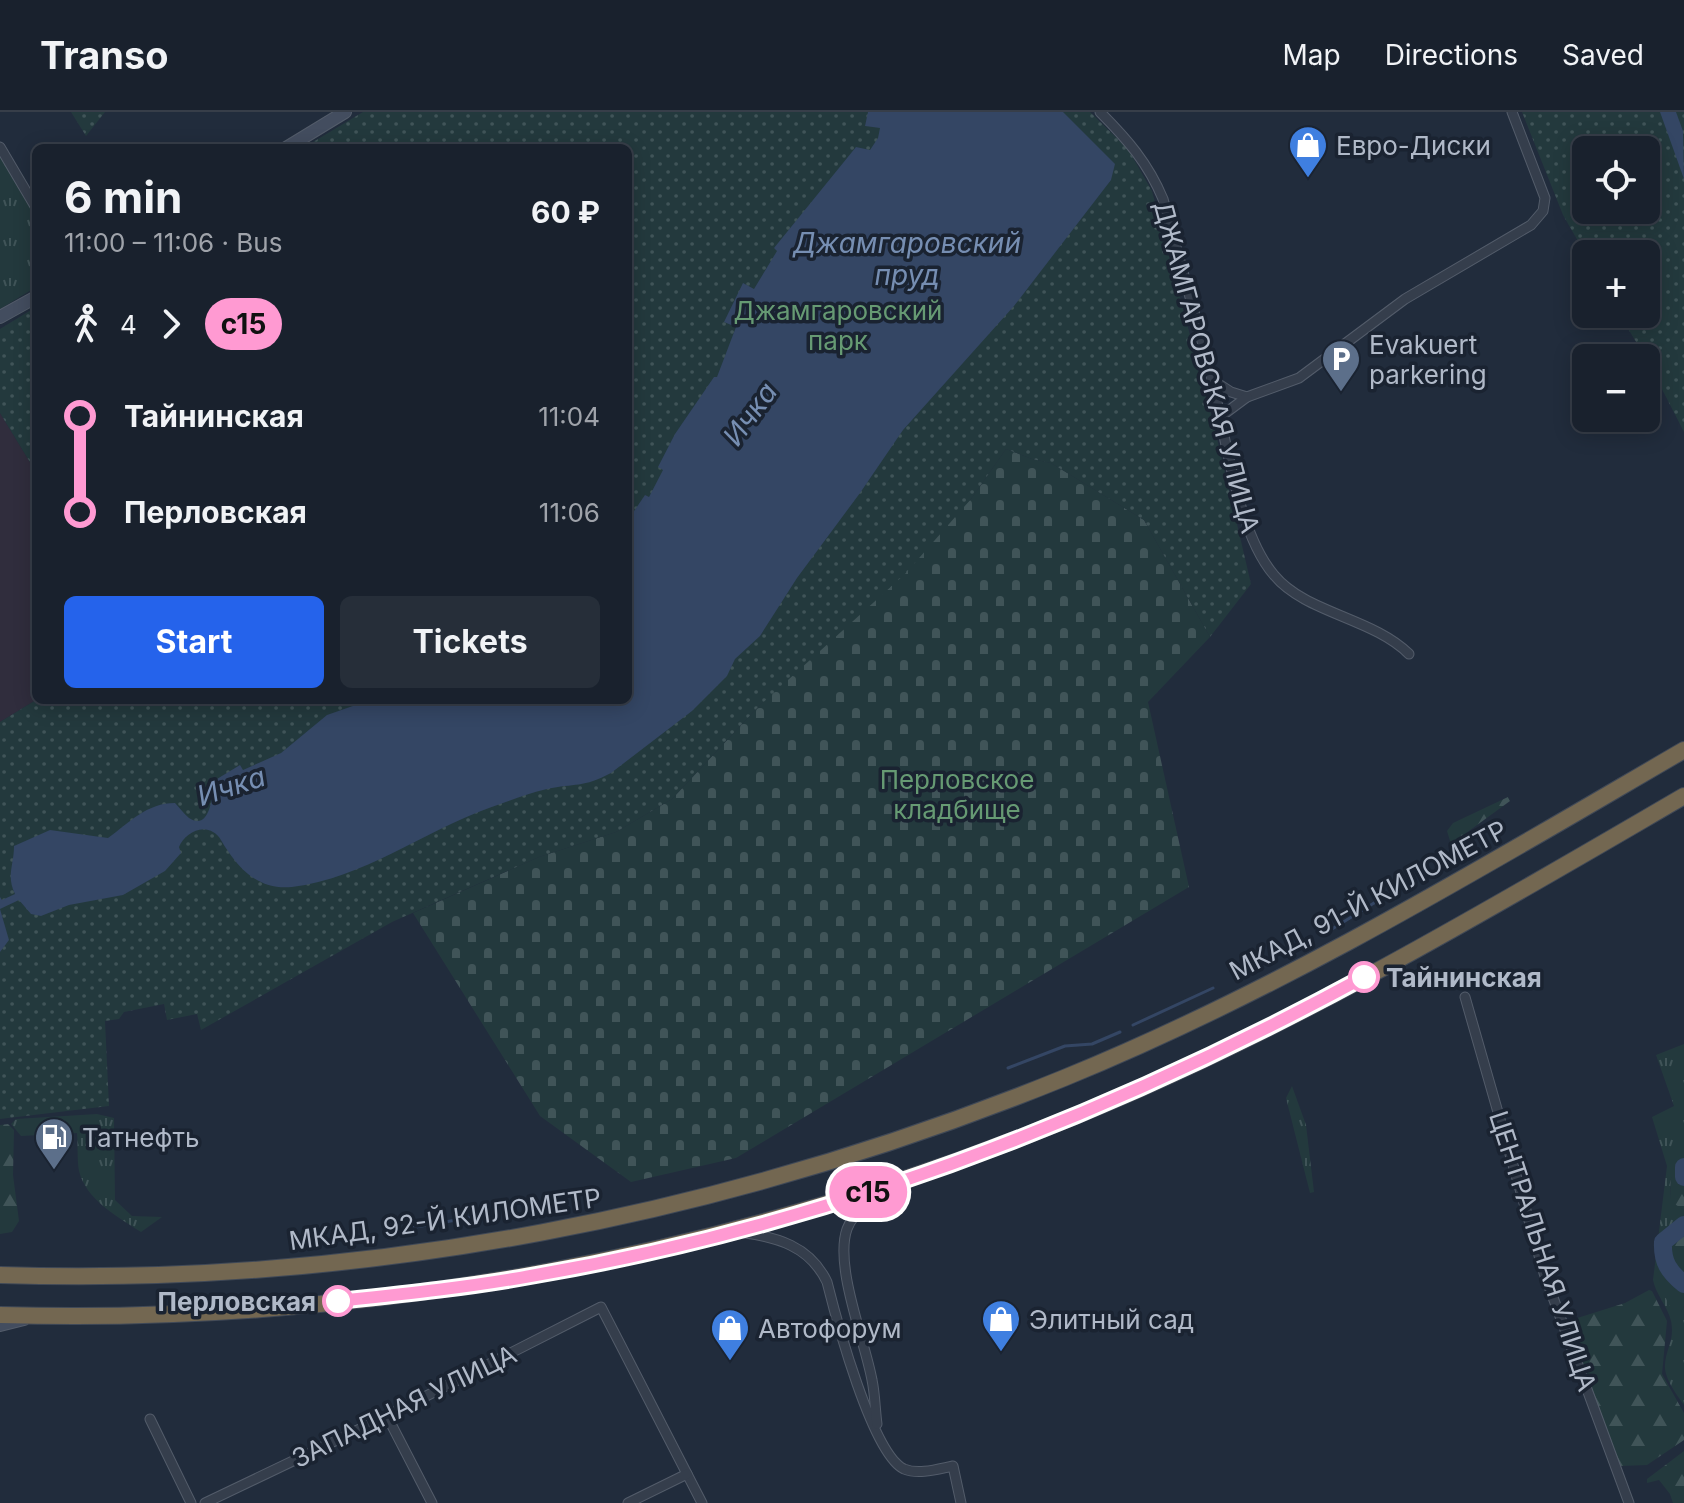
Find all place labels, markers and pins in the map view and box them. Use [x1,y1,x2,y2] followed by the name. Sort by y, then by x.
[1287,124,1329,179] shop icon: Евро-Диски
[1336,130,1491,161] place label: Евро-Диски
[1369,329,1487,390] place label: Evakuert parkering
[1320,338,1362,393] parking icon: Evakuert parkering
[1349,962,1379,992] marker: Тайнинская
[1386,962,1542,993] place label: Тайнинская
[33,1116,75,1171] fuel station icon: Татнефть
[82,1122,200,1153] place label: Татнефть
[157,1286,316,1317] place label: Перловская
[323,1286,353,1316] marker: Перловская
[980,1298,1022,1353] shop icon: Элитный сад
[1029,1304,1194,1335] place label: Элитный сад
[709,1307,751,1362] shop icon: Автофорум
[758,1313,901,1344] place label: Автофорум

